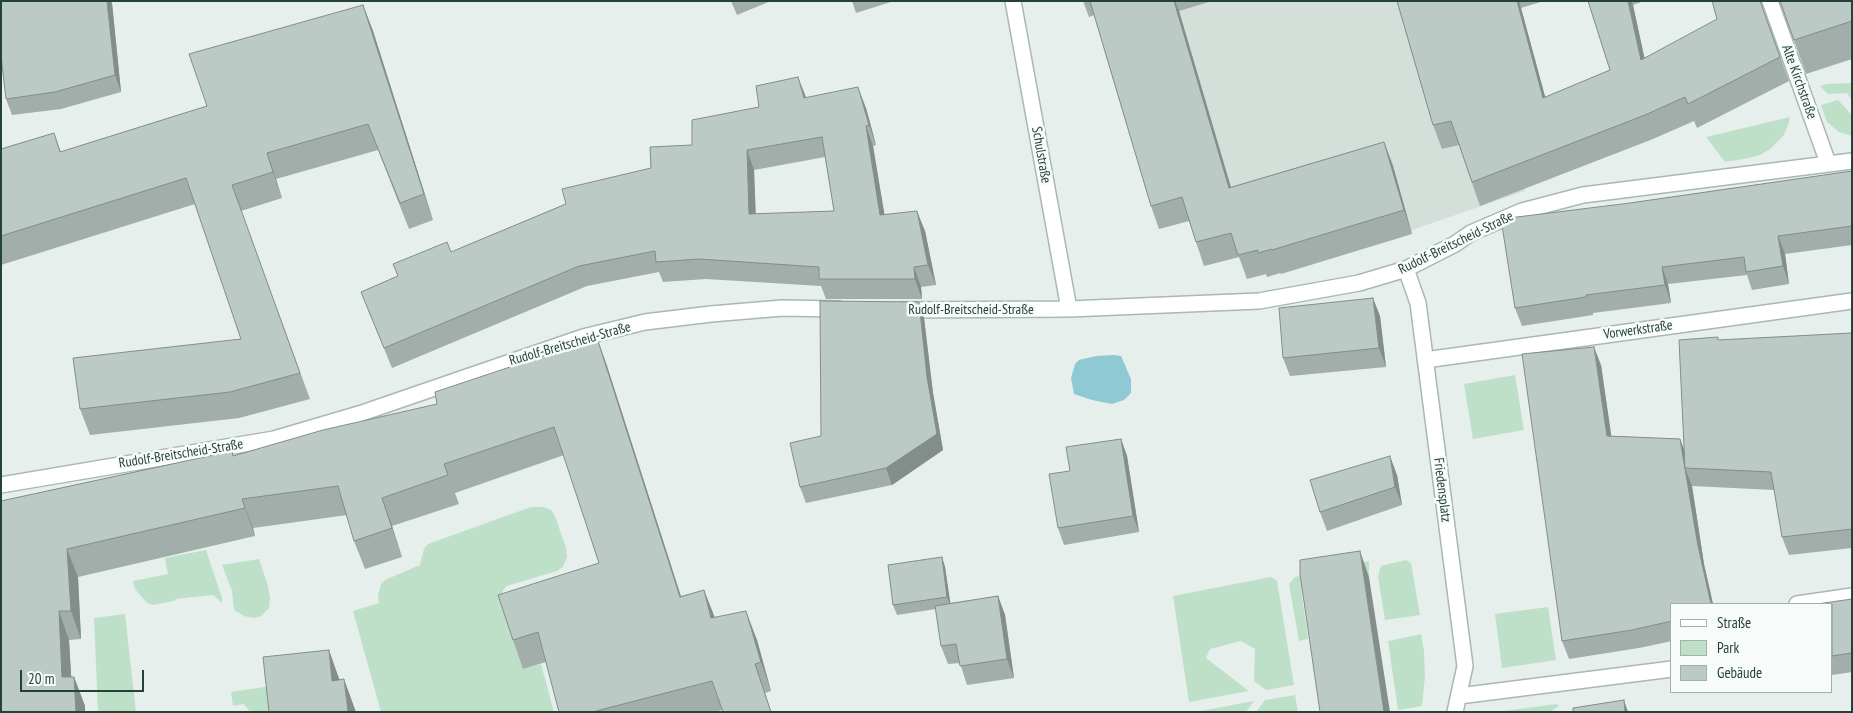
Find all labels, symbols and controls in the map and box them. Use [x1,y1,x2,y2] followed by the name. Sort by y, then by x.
[1778,43,1820,121] street label: Alte Kirchstraße
[1028,125,1054,185] street label: Schulstraße
[1396,208,1516,278] street label: Rudolf-Breitscheid-Straße
[908,302,1034,318] street label: Rudolf-Breitscheid-Straße
[1602,317,1674,343] street label: Vorwerkstraße
[507,319,633,369] street label: Rudolf-Breitscheid-Straße
[118,436,244,472] street label: Rudolf-Breitscheid-Straße
[1430,457,1454,523] street label: Friedensplatz
[1670,603,1833,693] legend
[1717,613,1751,632] text: Straße
[1717,638,1739,657] text: Park
[22,660,146,692] scale bar
[1717,663,1762,682] text: Gebäude
[28,669,54,688] text: 20 m

